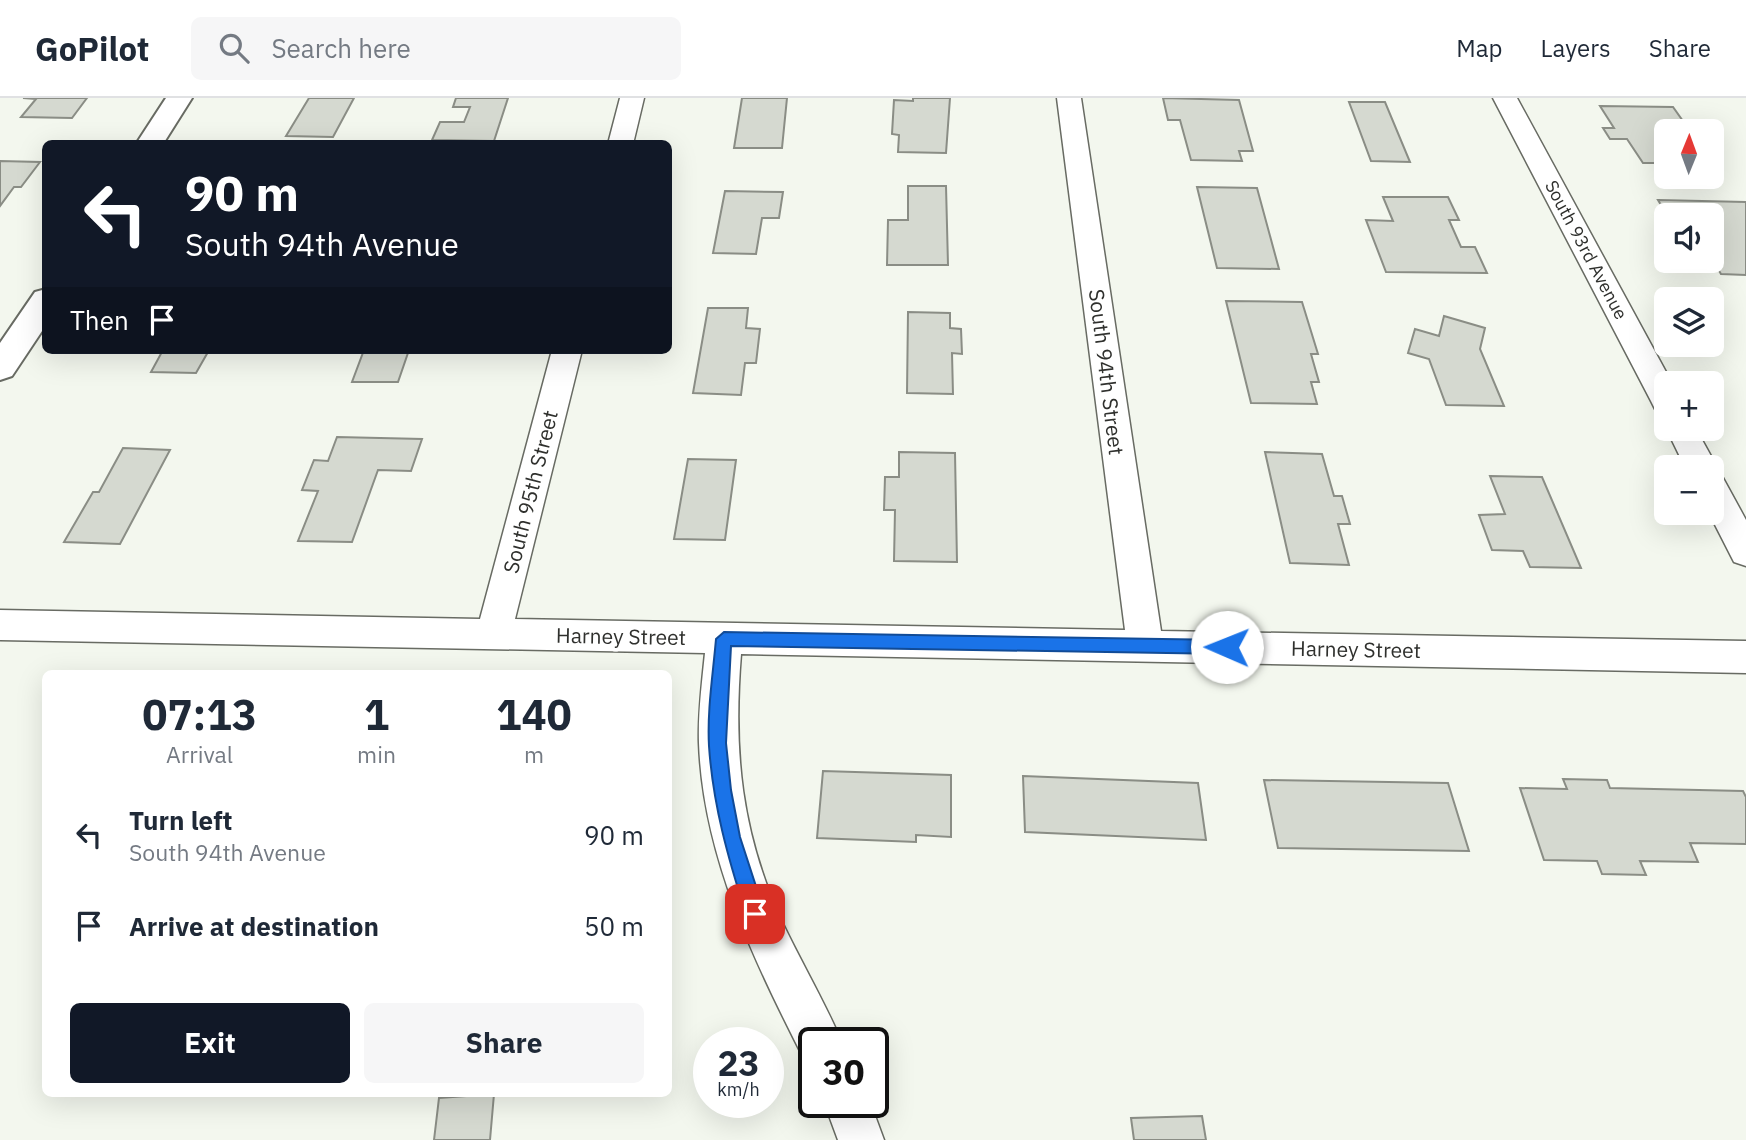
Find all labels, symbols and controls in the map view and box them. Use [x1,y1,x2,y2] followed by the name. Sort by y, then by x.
[191,17,681,80] search box
[35,27,149,70] text: GoPilot
[215,29,253,67] icon: search
[271,31,411,65] text: Search here
[1456,32,1503,64] text: Map
[1541,32,1611,64] text: Layers
[1649,32,1711,64] text: Share
[1654,119,1724,189] north arrow
[1654,119,1724,525] map controls
[185,161,299,224] text: 90 m
[70,168,161,259] icon: left
[1540,176,1633,323] street label: South 93rd Avenue
[1654,203,1724,273] button: sound
[185,223,459,265] text: South 94th Avenue
[1083,287,1131,457] street label: South 94th Street
[1654,287,1724,357] button: layers
[143,301,181,339] icon: arrive
[70,303,129,337] text: Then
[1654,371,1724,441] button: +
[496,407,564,576] street label: South 95th Street
[1654,455,1724,525] button: −
[1190,610,1264,684] position arrow
[556,621,686,651] street label: Harney Street
[1291,634,1421,664] street label: Harney Street
[142,687,257,742] text: 07:13
[364,687,389,742] text: 1
[496,687,572,742] text: 140
[166,739,233,769] text: Arrival
[357,739,396,769] text: min
[524,739,544,769] text: m
[129,803,232,837] text: Turn left
[70,816,108,854] icon: left
[584,818,644,852] text: 90 m
[129,837,326,867] text: South 94th Avenue
[725,884,785,944] pin
[736,895,774,933] icon: arrive
[70,907,108,945] icon: arrive
[129,909,379,943] text: Arrive at destination
[584,909,644,943] text: 50 m
[70,1003,350,1083] button: Exit
[364,1003,644,1083] button: Share
[798,1027,889,1118] speed limit sign: 30
[717,1040,760,1086] text: 23
[717,1078,760,1101] text: km/h

